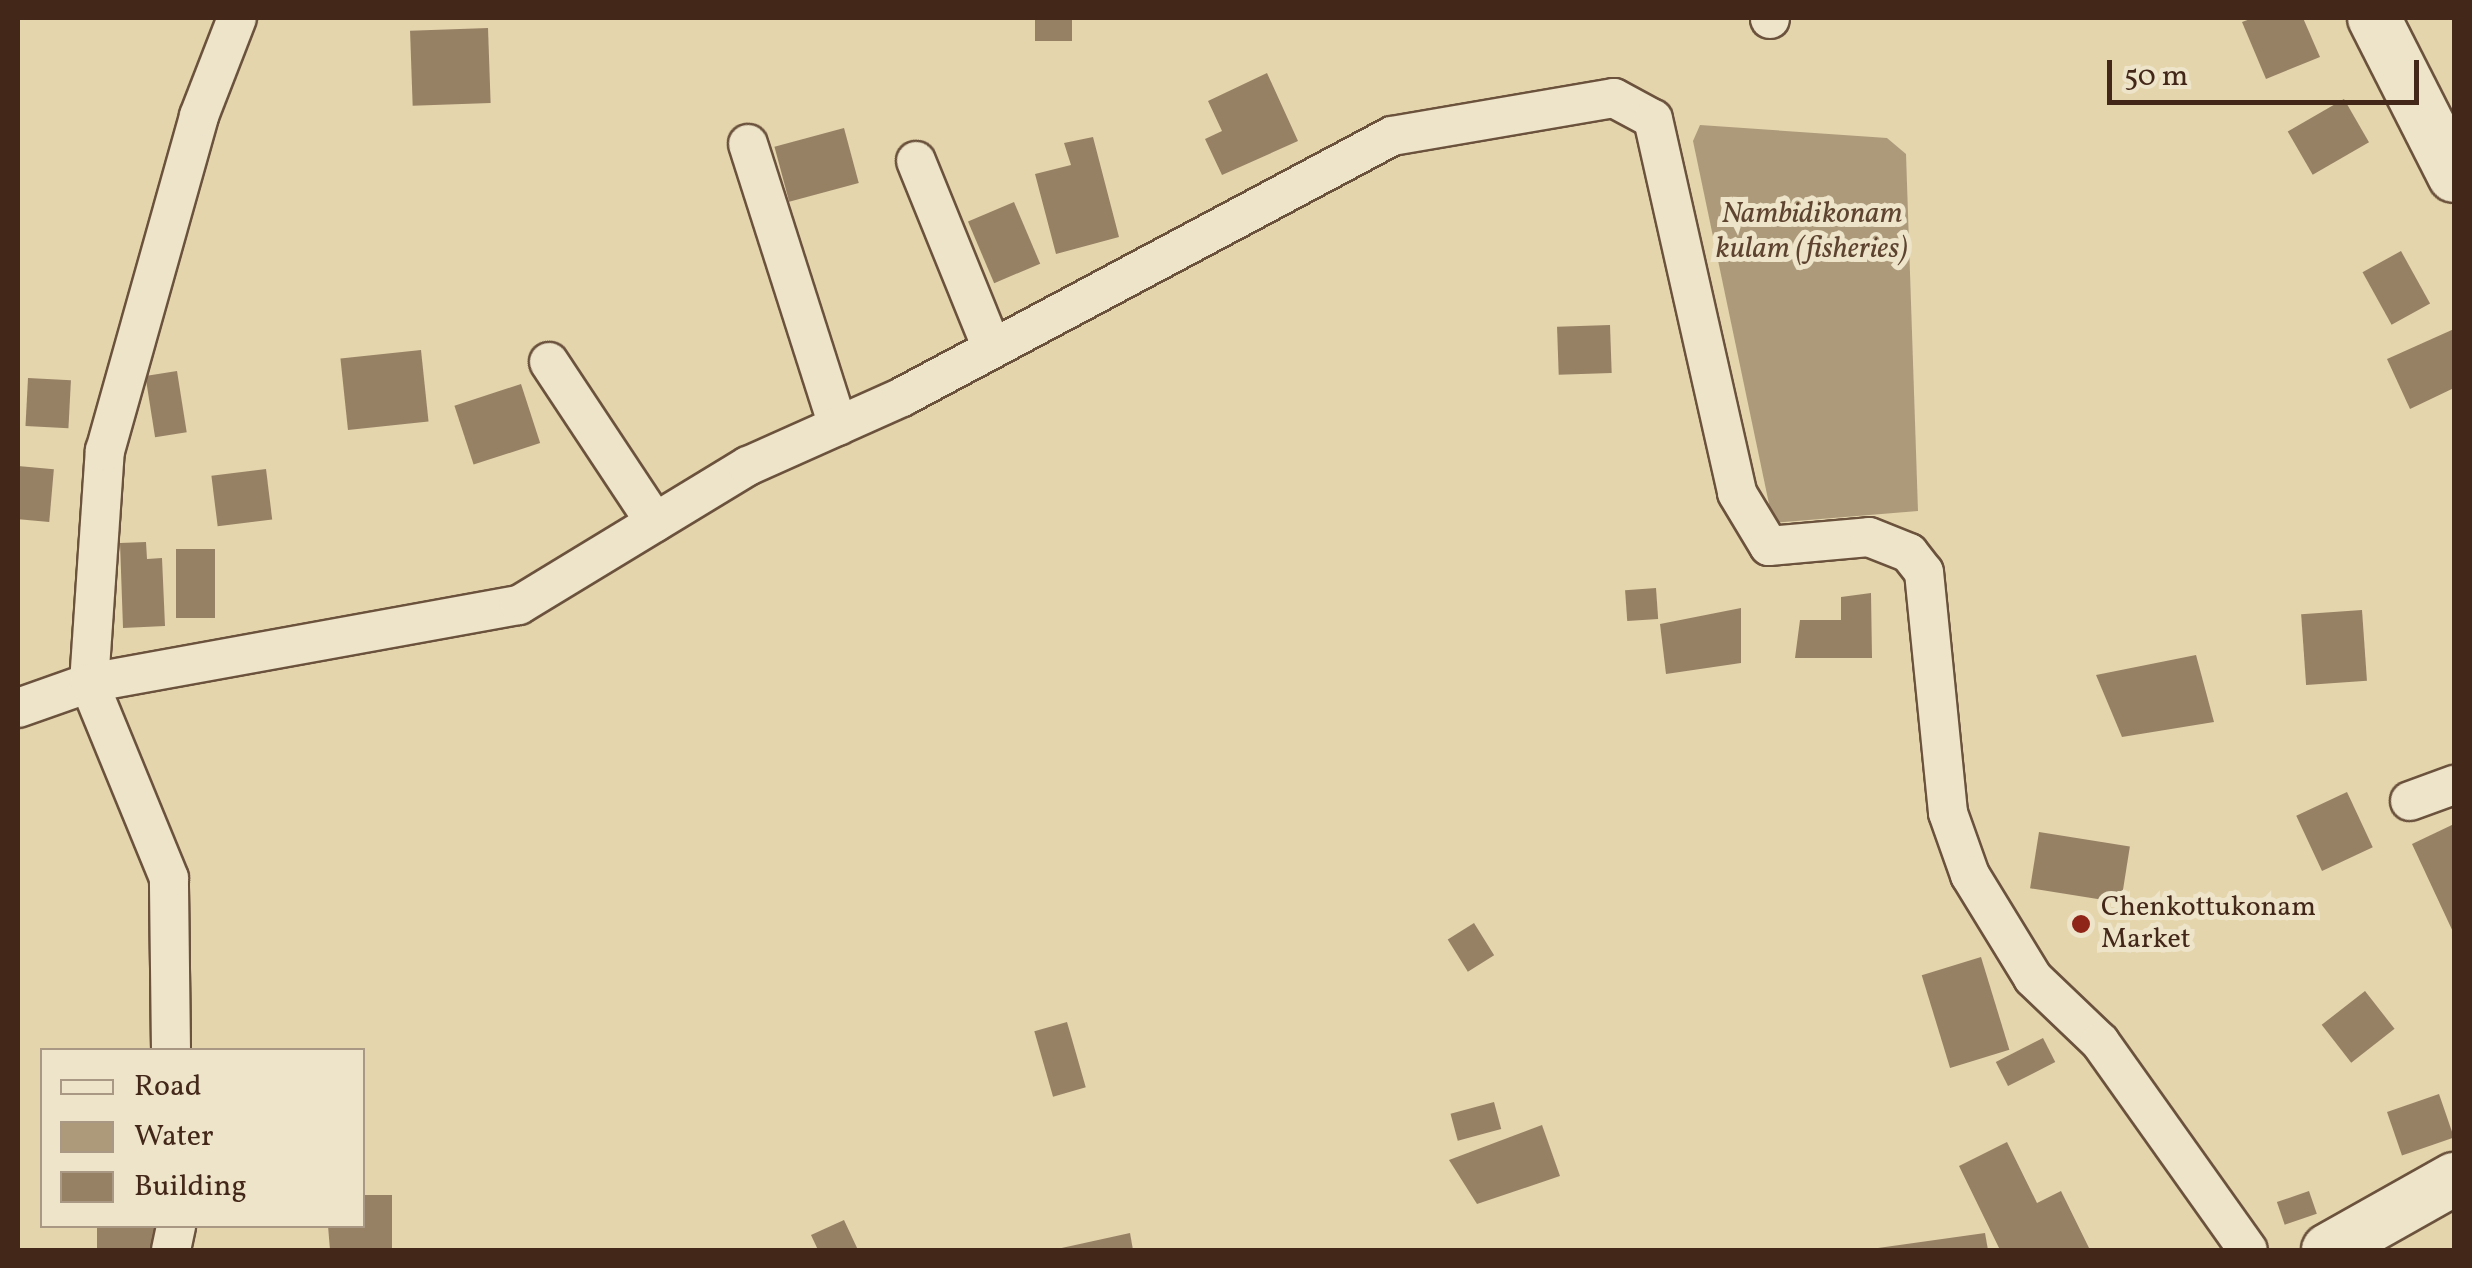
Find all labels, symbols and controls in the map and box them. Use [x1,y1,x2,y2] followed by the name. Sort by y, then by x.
[2112,40,2424,102] scale bar
[2124,56,2188,98] text: 50 m
[1716,196,1908,266] water label: Nambidikonam kulam (fisheries)
[2101,891,2316,957] place label: Chenkottukonam Market
[2070,913,2092,935] marker: Chenkottukonam Market
[40,1048,365,1228] legend
[134,1066,202,1108] text: Road
[134,1116,214,1158] text: Water
[134,1166,247,1208] text: Building

